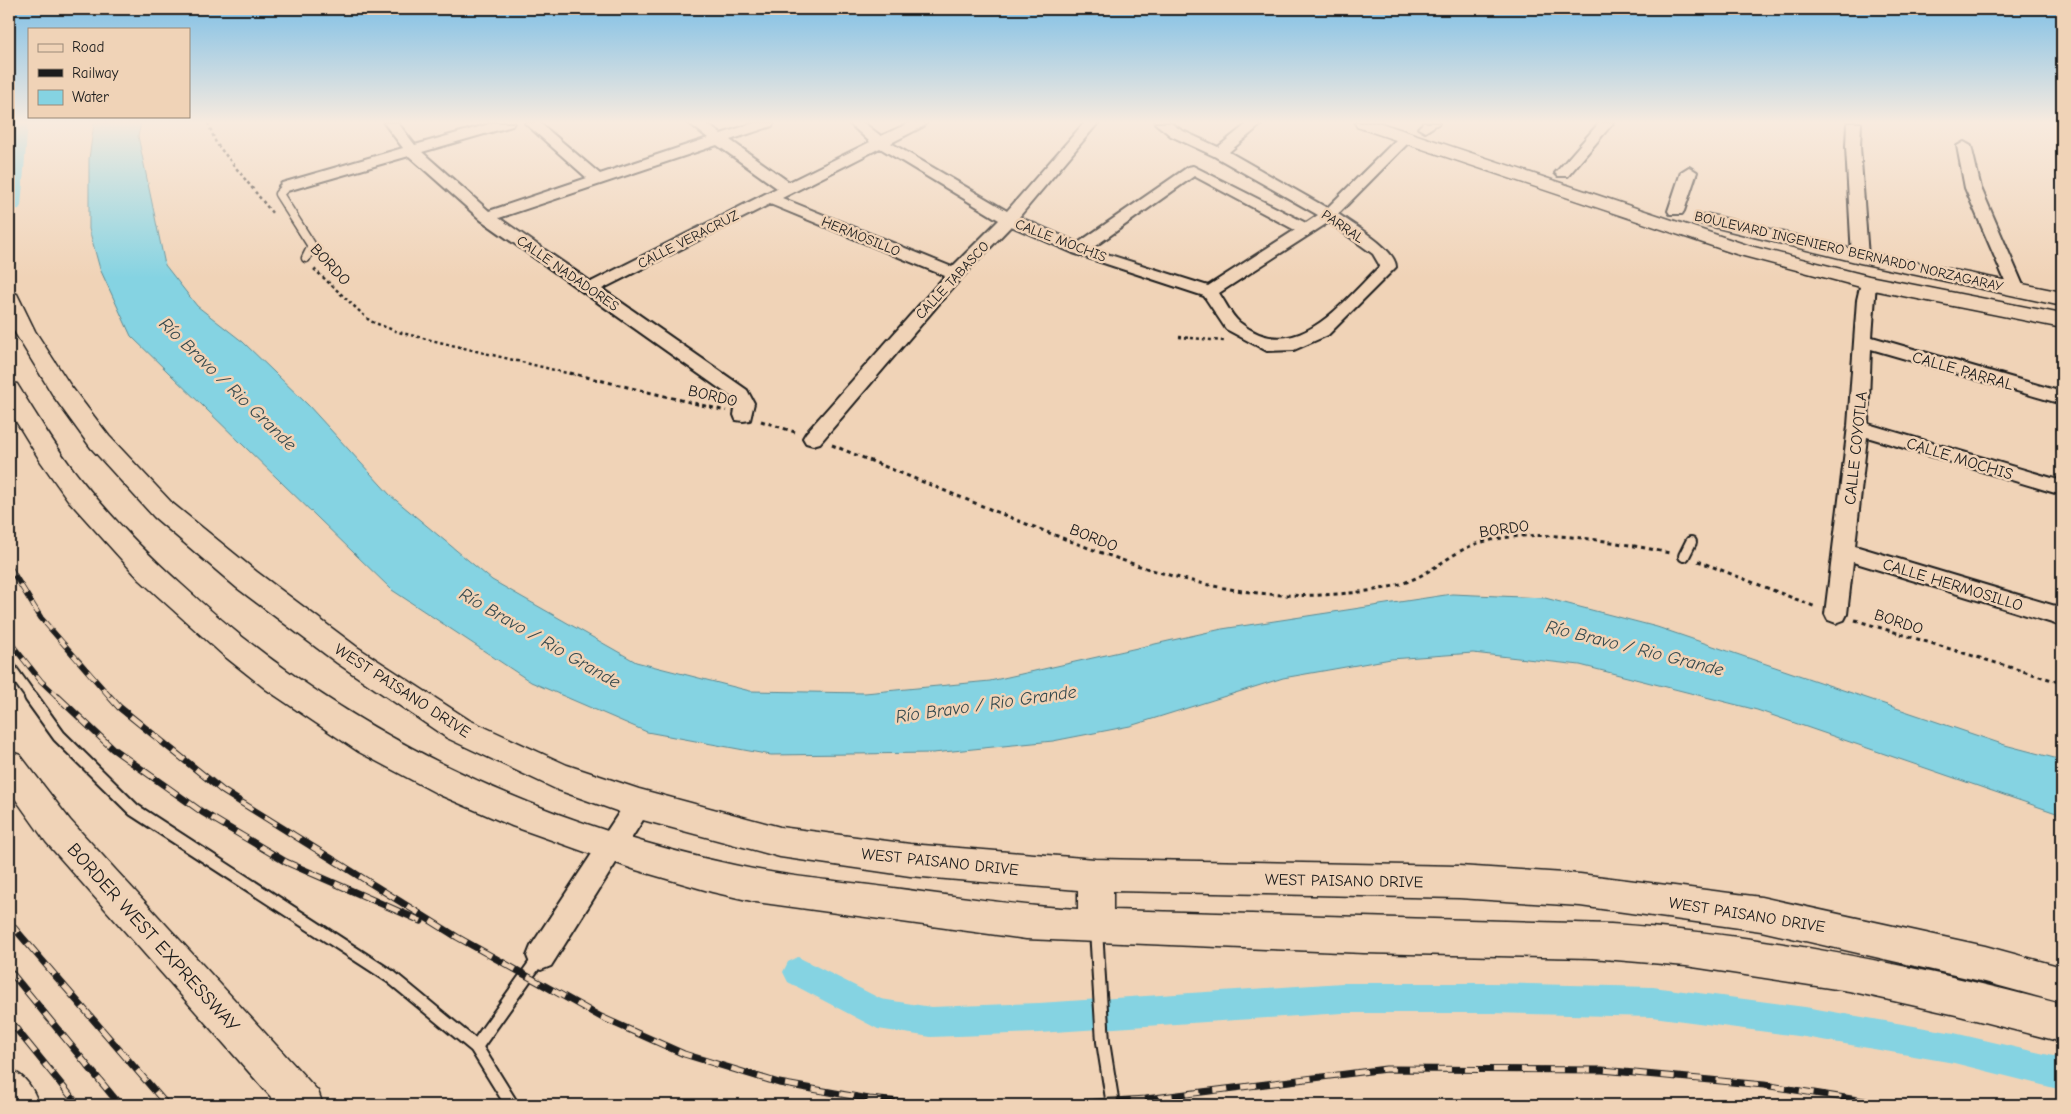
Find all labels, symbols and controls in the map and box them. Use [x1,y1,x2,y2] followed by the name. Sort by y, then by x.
[28,28,190,118] legend
[72,38,104,56] text: Road
[72,64,119,82] text: Railway
[72,88,109,106] text: Water
[1318,206,1367,247] street label: PARRAL
[635,207,742,272] street label: CALLE VERACRUZ
[1693,208,2006,295] street label: BOULEVARD INGENIERO BERNARDO NORZAGARAY
[819,213,903,260] street label: HERMOSILLO
[1013,215,1109,266] street label: CALLE MOCHIS
[514,232,622,315] street label: CALLE NADADORES
[912,238,993,323] street label: CALLE TABASCO
[307,240,354,289] street label: BORDO
[155,313,301,455] water label: Río Bravo / Rio Grande
[1910,348,2015,394] street label: CALLE PARRAL
[686,382,739,410] street label: BORDO
[1841,391,1871,506] street label: CALLE COYOTLA
[1904,434,2015,484] street label: CALLE MOCHIS
[1478,517,1530,541] street label: BORDO
[1067,520,1120,556] street label: BORDO
[1881,555,2025,615] street label: CALLE HERMOSILLO
[455,584,624,693] water label: Río Bravo / Rio Grande
[1872,606,1925,638] street label: BORDO
[1544,616,1726,681] water label: Río Bravo / Rio Grande
[331,640,474,742] street label: WEST PAISANO DRIVE
[894,681,1078,728] water label: Río Bravo / Rio Grande
[63,839,244,1037] street label: BORDER WEST EXPRESSWAY
[860,845,1020,879] street label: WEST PAISANO DRIVE
[1265,871,1424,891] street label: WEST PAISANO DRIVE
[1667,894,1827,936] street label: WEST PAISANO DRIVE

